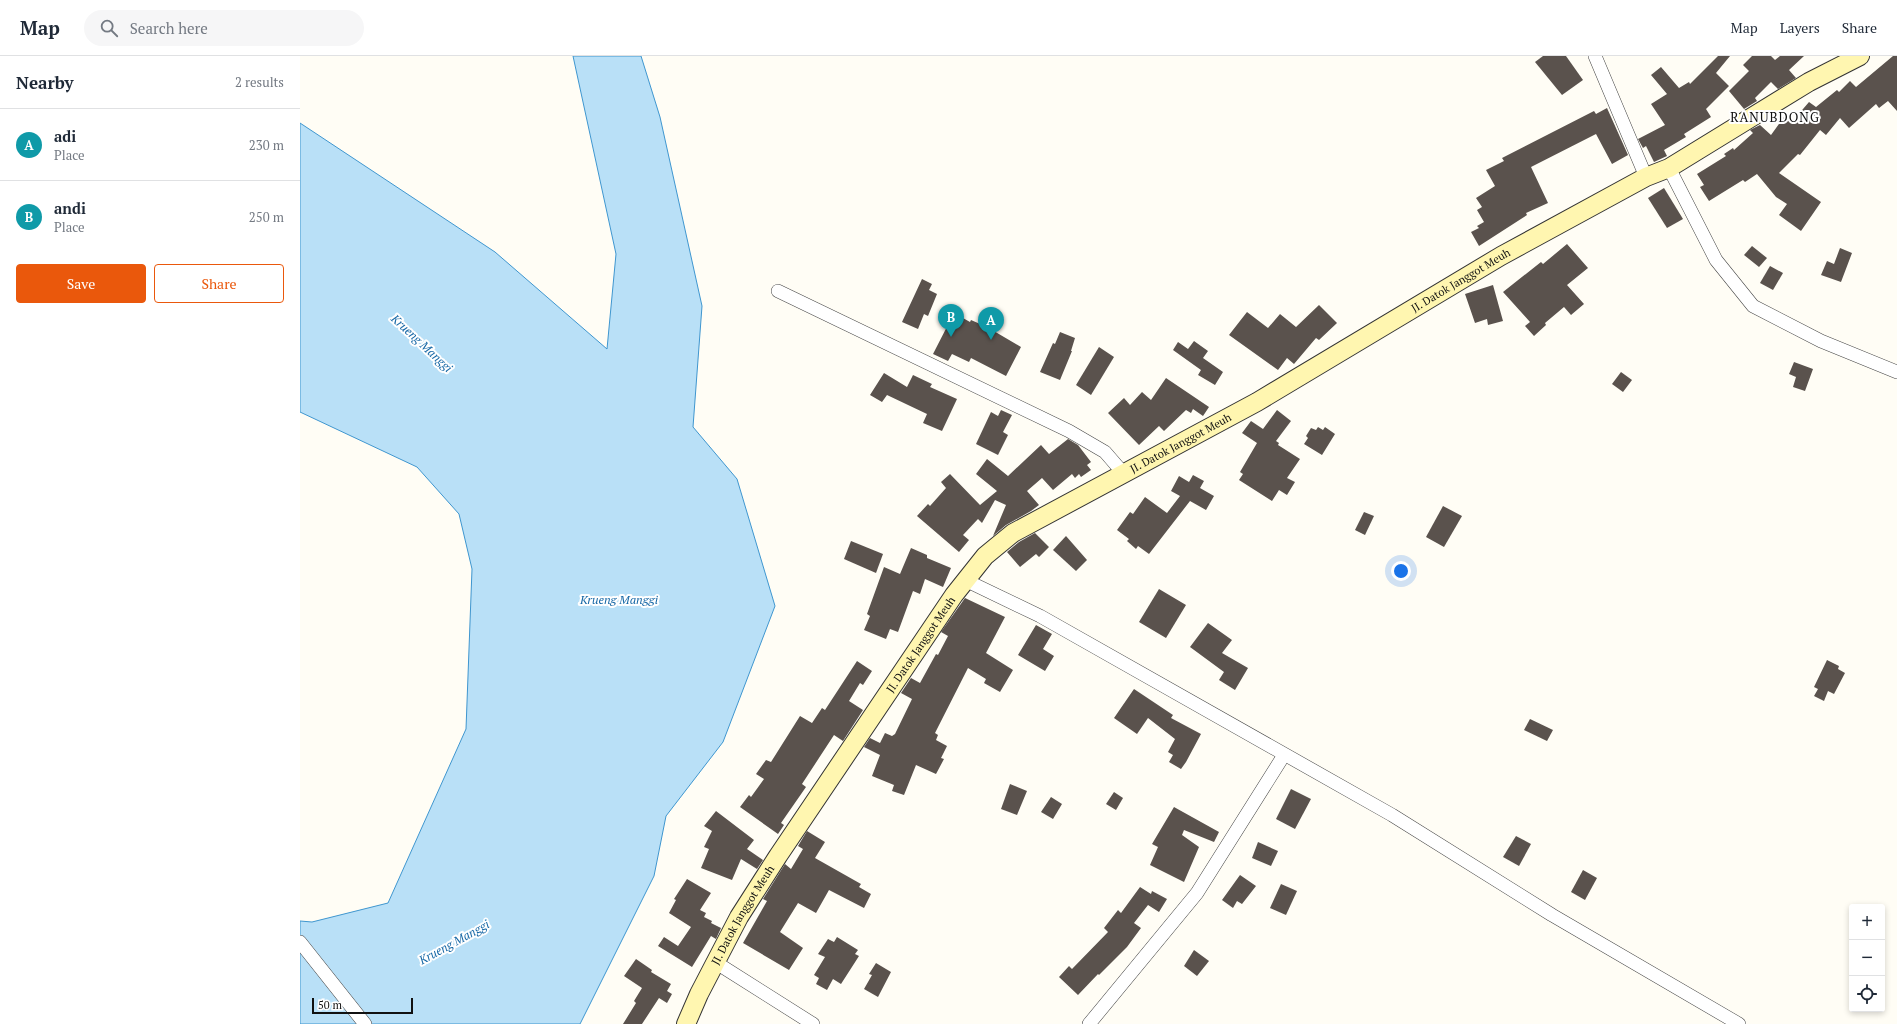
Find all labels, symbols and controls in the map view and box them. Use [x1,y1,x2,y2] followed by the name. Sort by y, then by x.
[84,10,364,46] search box
[20,15,60,40] text: Map
[98,17,120,39] icon: search
[130,18,208,38] text: Search here
[1731,18,1758,37] text: Map
[1780,18,1820,37] text: Layers
[1842,18,1877,37] text: Share
[16,71,74,94] text: Nearby
[235,73,284,91] text: 2 results
[1730,108,1820,126] district label: RANUBDONG
[54,126,76,146] text: adi
[24,136,34,154] text: A
[249,136,284,154] text: 230 m
[54,146,85,164] text: Place
[54,198,86,218] text: andi
[25,208,33,226] text: B
[249,208,284,226] text: 250 m
[54,218,85,236] text: Place
[1409,245,1513,315] street label: JI. Datok Janggot Meuh
[16,264,146,303] button: Save
[154,264,284,303] button: Share
[938,304,964,337] pin: B
[978,307,1004,340] pin: A
[388,310,456,376] water label: Krueng Manggi
[1128,410,1234,476] street label: JI. Datok Janggot Meuh
[1391,561,1411,581] your location
[579,592,659,607] water label: Krueng Manggi
[883,593,958,695] street label: JI. Datok Janggot Meuh
[708,862,778,967] street label: JI. Datok Janggot Meuh
[1849,904,1885,1012] map controls
[1849,904,1885,940] button: +
[415,916,492,968] water label: Krueng Manggi
[1849,940,1885,976] button: −
[1849,976,1885,1012] button: locate
[312,996,413,1015] scale bar
[318,998,342,1012] text: 50 m

